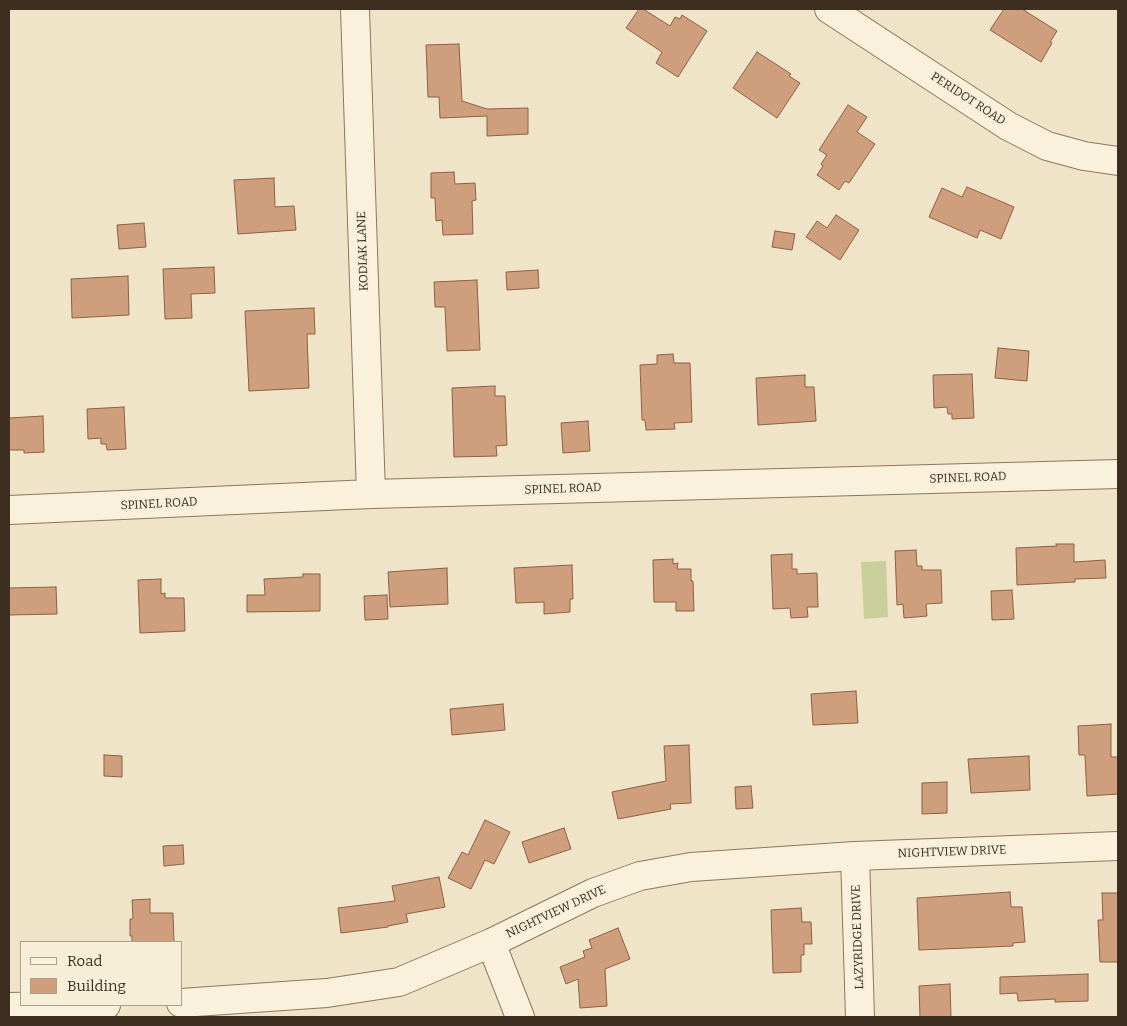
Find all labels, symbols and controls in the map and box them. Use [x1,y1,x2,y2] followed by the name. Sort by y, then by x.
[928,70,1008,128] street label: PERIDOT ROAD
[354,211,372,291] street label: KODIAK LANE
[929,469,1007,487] street label: SPINEL ROAD
[524,480,602,498] street label: SPINEL ROAD
[120,495,198,513] street label: SPINEL ROAD
[897,843,1007,861] street label: NIGHTVIEW DRIVE
[504,883,608,941] street label: NIGHTVIEW DRIVE
[849,884,867,990] street label: LAZYRIDGE DRIVE
[20,941,182,1006] legend
[67,952,102,970] text: Road
[67,977,126,995] text: Building

